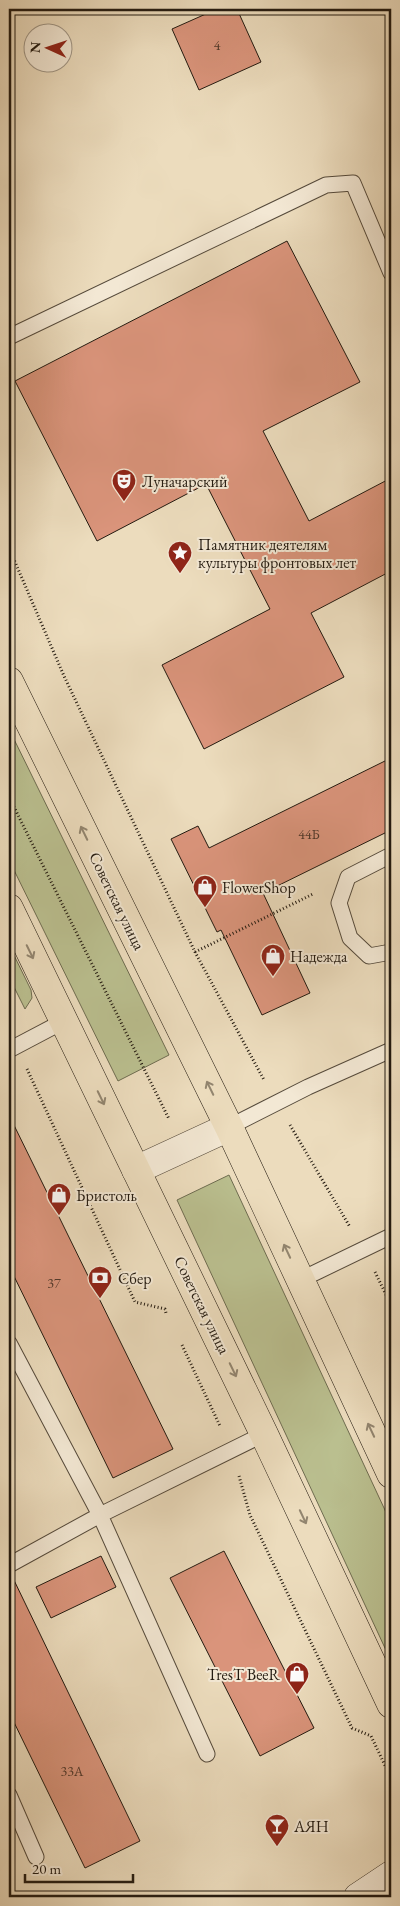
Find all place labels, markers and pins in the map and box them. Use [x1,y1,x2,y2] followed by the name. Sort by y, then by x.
[111,468,137,502] theatre icon: Луначарский
[142,471,228,492] place label: Луначарский
[198,534,357,573] place label: Памятник деятелям культуры фронтовых лет
[167,540,193,574] place icon: Памятник деятелям культуры фронтовых лет
[192,874,218,908] shop icon: FlowerShop
[222,877,296,898] place label: FlowerShop
[260,943,286,977] shop icon: Надежда
[290,946,348,967] place label: Надежда
[46,1182,72,1216] shop icon: Бристоль
[76,1185,137,1206] place label: Бристоль
[87,1265,113,1299] bank icon: Сбер
[118,1268,151,1289] place label: Сбер
[284,1661,310,1695] shop icon: TresT BeeR
[207,1664,281,1685] place label: TresT BeeR
[264,1813,290,1847] bar icon: АЯН
[293,1816,329,1837] place label: АЯН

